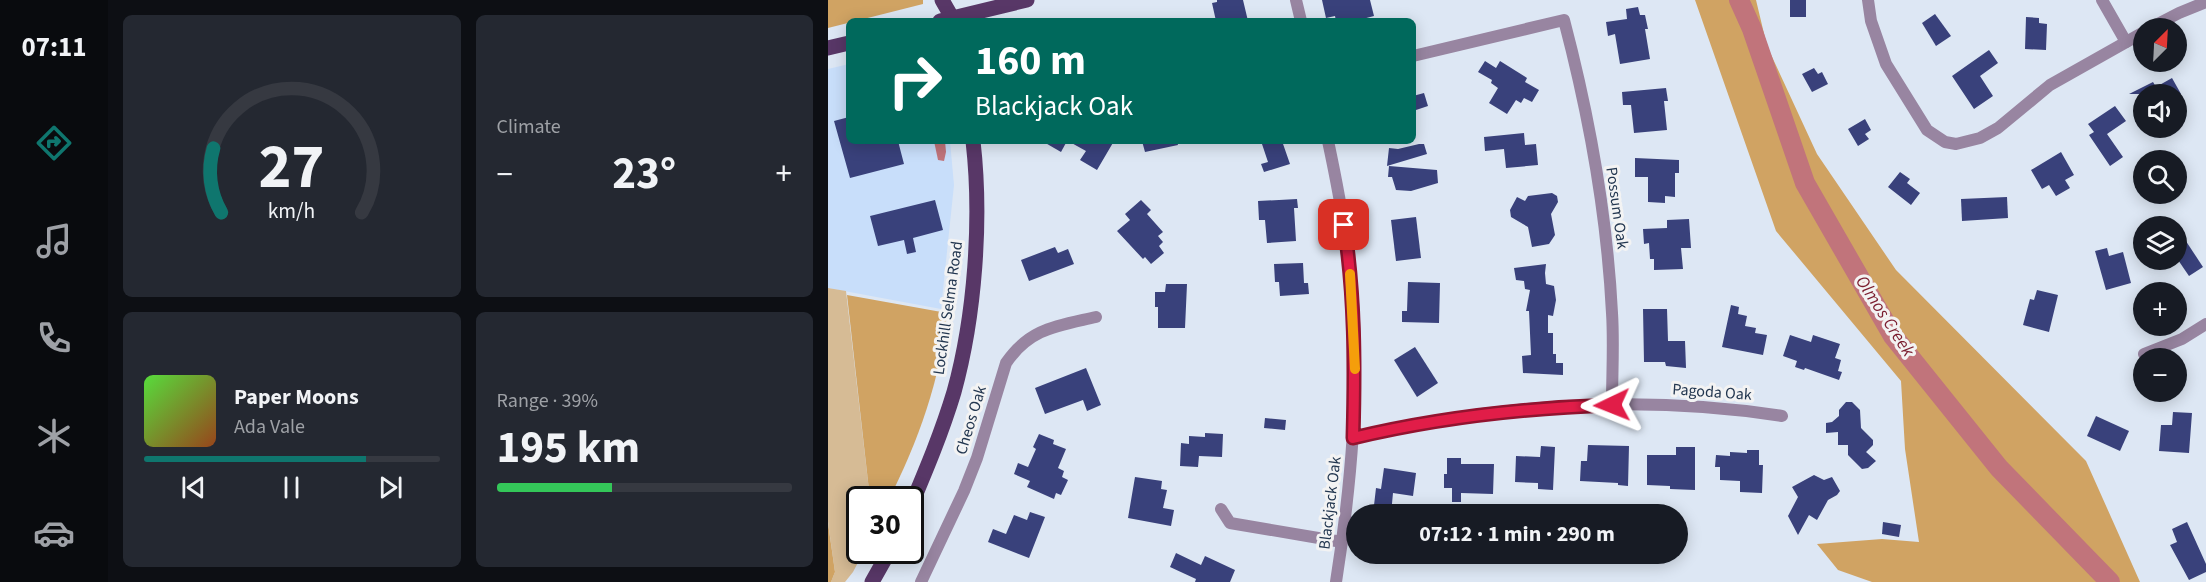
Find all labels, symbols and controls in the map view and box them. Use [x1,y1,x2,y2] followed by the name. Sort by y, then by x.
[2133,18,2187,72] north arrow
[2133,18,2187,402] map controls
[21,28,87,67] text: 07:11
[975,31,1086,91] text: 160 m
[876,42,954,120] icon: right
[2133,84,2187,138] button: sound
[975,87,1133,126] text: Blackjack Oak
[497,113,561,141] text: Climate
[33,122,75,164] icon: directions
[259,123,325,212] text: 27
[612,142,676,206] text: 23°
[2133,150,2187,204] button: search
[497,151,513,198] text: −
[776,151,792,198] text: +
[1600,166,1634,250] street label: Possum Oak
[268,196,316,227] text: km/h
[1318,199,1369,250] pin
[1327,208,1360,241] icon: arrive
[2133,216,2187,270] button: layers
[33,220,75,262] icon: music
[928,240,968,376] street label: Lockhill Selma Road
[1849,271,1921,362] water label: Olmos Creek
[2133,282,2187,336] button: +
[33,317,75,359] icon: phone
[2133,348,2187,402] button: −
[1580,373,1644,437] position arrow
[1671,378,1753,406] street label: Pagoda Oak
[234,381,359,413] text: Paper Moons
[950,383,992,457] street label: Cheos Oak
[497,387,598,415] text: Range · 39%
[234,413,305,441] text: Ada Vale
[33,415,75,457] icon: climate
[497,416,640,480] text: 195 km
[1313,455,1347,551] street label: Blackjack Oak
[177,471,210,504] icon: previous
[275,471,308,504] icon: pause
[374,471,407,504] icon: next
[846,486,924,564] speed limit sign: 30
[33,512,75,554] icon: car
[1419,518,1615,550] text: 07:12 · 1 min · 290 m

